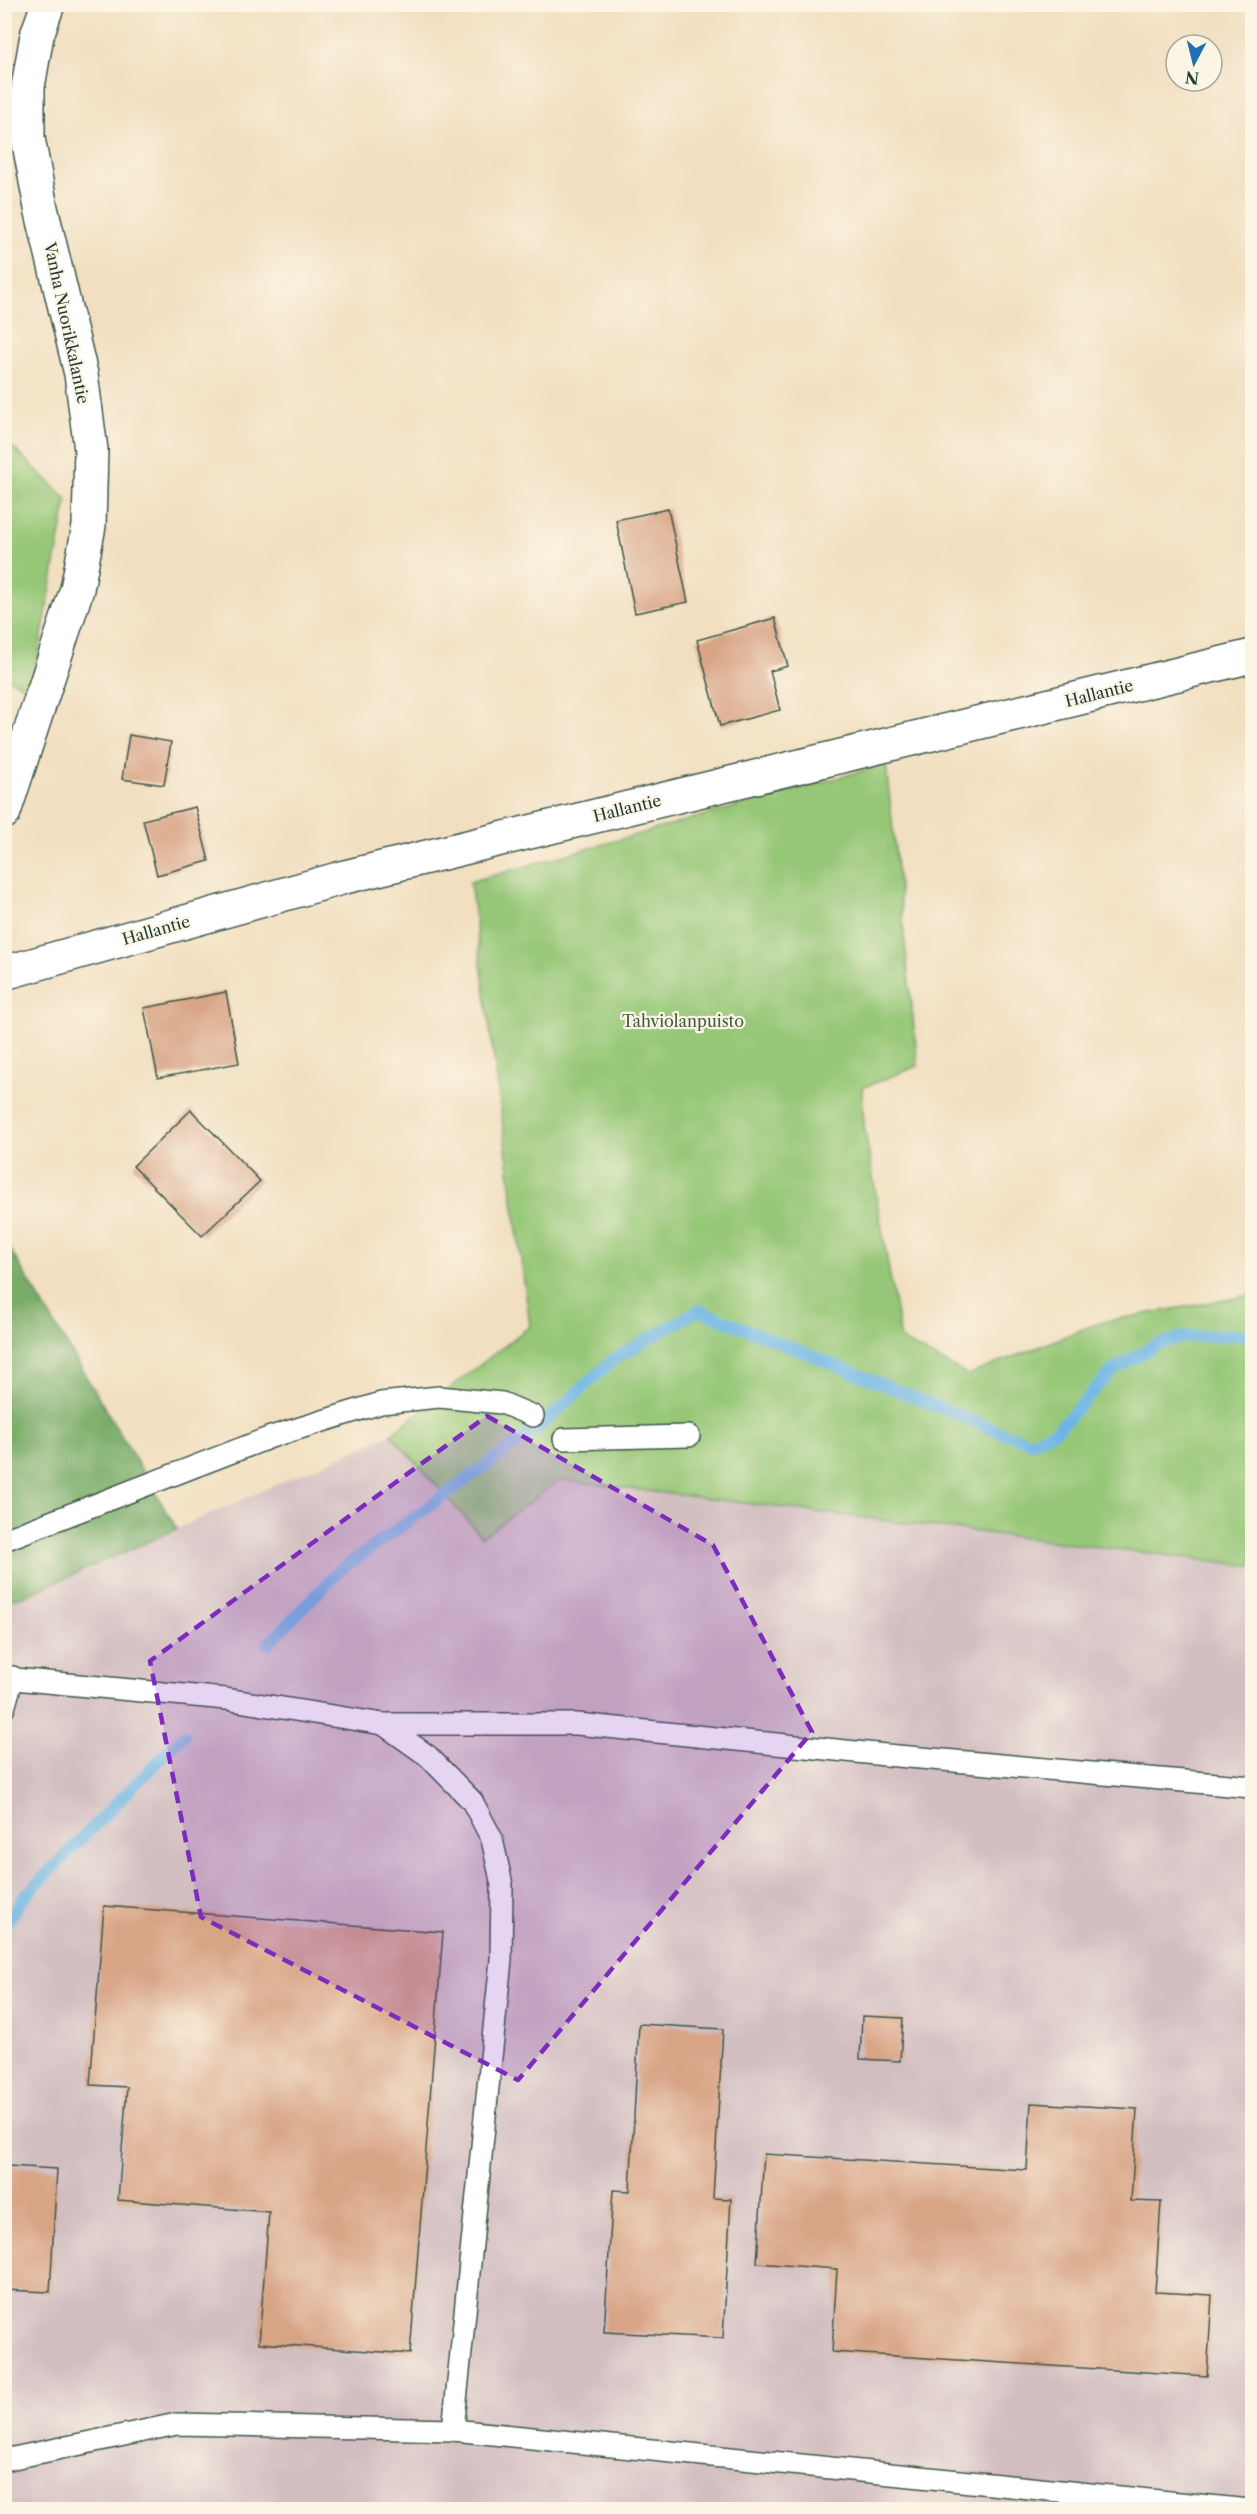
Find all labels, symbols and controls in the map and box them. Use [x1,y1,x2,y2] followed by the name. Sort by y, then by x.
[1164,33,1224,93] north arrow
[1184,67,1200,89] text: N
[40,239,94,406] street label: Vanha Nuorikkalantie
[1063,675,1135,711] street label: Hallantie
[591,790,663,826] street label: Hallantie
[120,911,192,949] street label: Hallantie
[622,1011,744,1031] park label: Tahviolanpuisto

